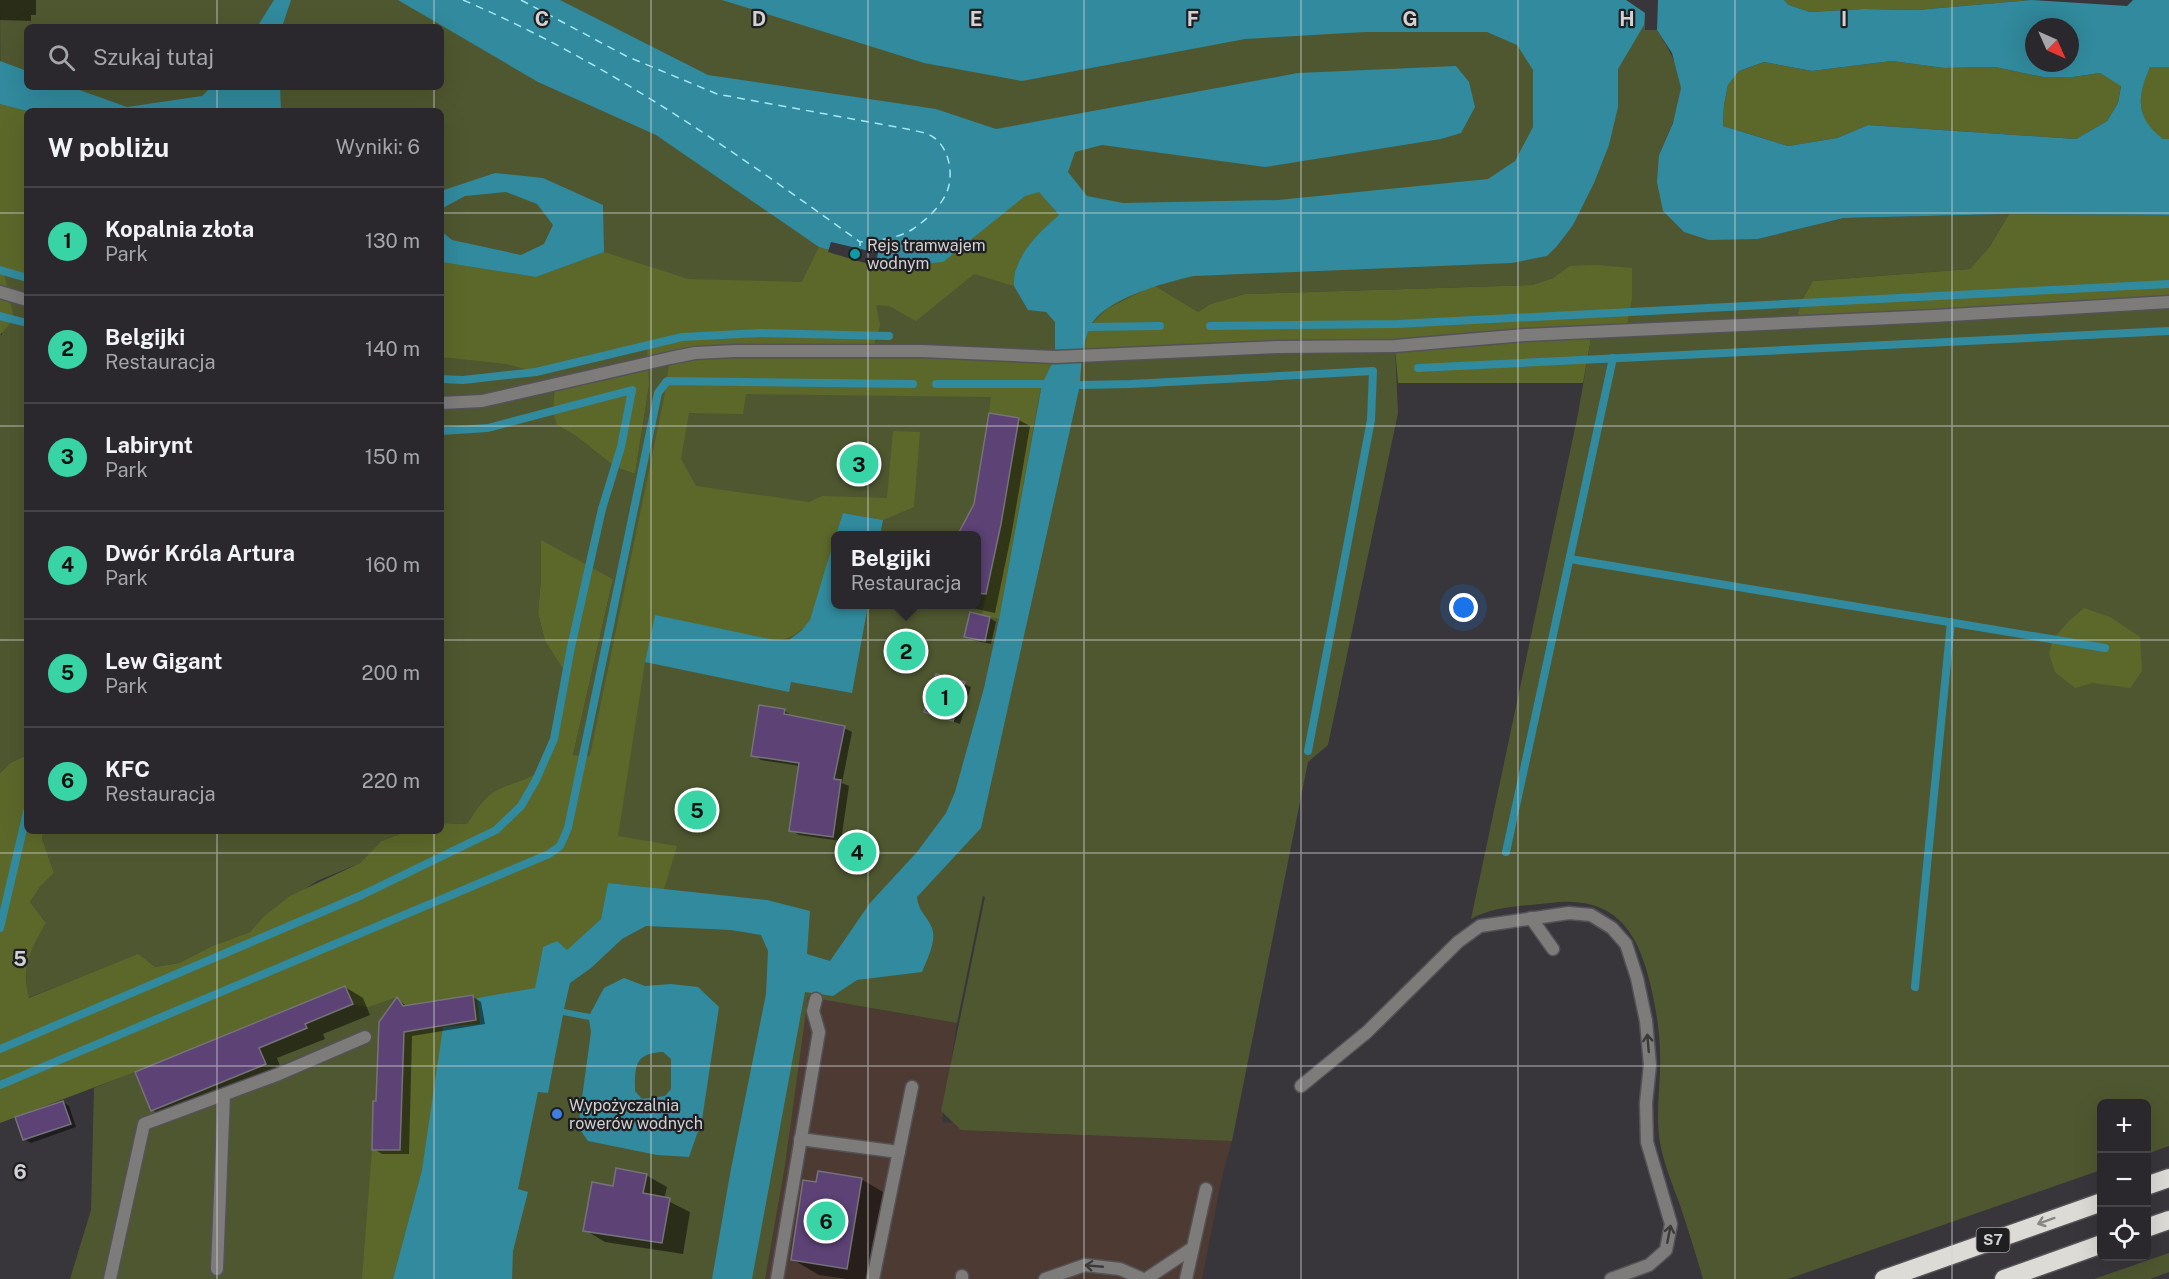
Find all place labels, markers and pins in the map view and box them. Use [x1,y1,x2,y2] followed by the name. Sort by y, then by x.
[867,236,986,273] place label: Rejs tramwajem wodnym
[848,247,862,261] marker: Rejs tramwajem wodnym
[840,442,878,486] pin: 3
[886,628,926,674] pin: 2
[926,674,964,720] pin: 1
[678,788,716,832] pin: 5
[838,830,876,874] pin: 4
[569,1096,703,1133] place label: Wypożyczalnia rowerów wodnych
[550,1107,564,1121] marker: Wypożyczalnia rowerów wodnych
[806,1198,846,1244] pin: 6

